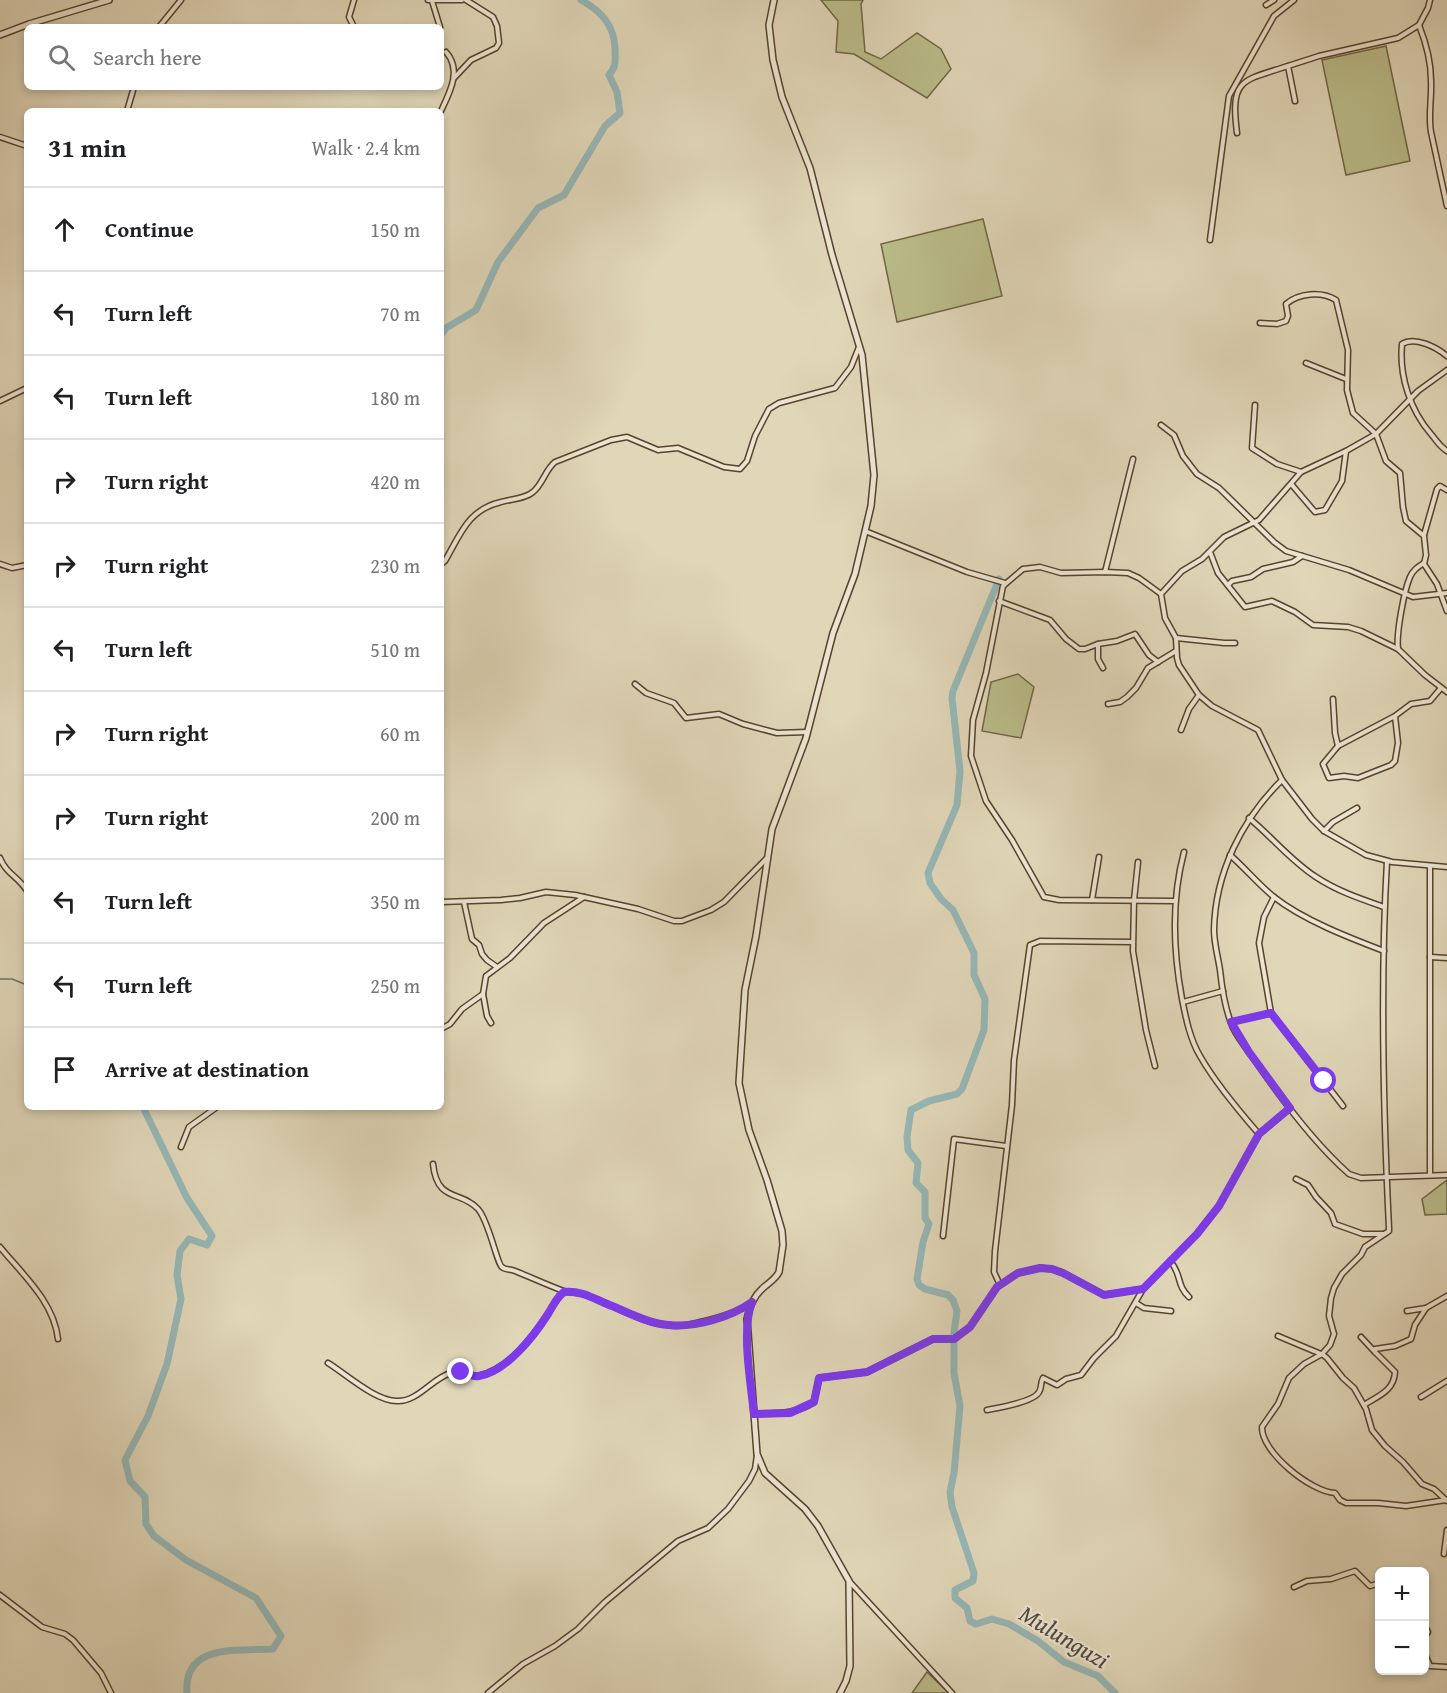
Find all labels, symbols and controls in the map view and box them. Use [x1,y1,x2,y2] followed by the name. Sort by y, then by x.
[24,24,444,90] search box
[45,41,78,74] icon: search
[93,41,202,73] text: Search here
[48,128,126,167] text: 31 min
[311,133,420,162] text: Walk · 2.4 km
[48,213,81,246] icon: ahead
[105,213,194,245] text: Continue
[370,215,420,244] text: 150 m
[48,297,81,330] icon: left
[105,297,192,329] text: Turn left
[380,299,420,328] text: 70 m
[48,381,81,414] icon: left
[105,381,192,413] text: Turn left
[370,383,420,412] text: 180 m
[48,465,81,498] icon: right
[105,465,208,497] text: Turn right
[370,467,420,496] text: 420 m
[48,549,81,582] icon: right
[105,549,208,581] text: Turn right
[370,551,420,580] text: 230 m
[48,633,81,666] icon: left
[105,633,192,665] text: Turn left
[370,635,420,664] text: 510 m
[48,717,81,750] icon: right
[105,717,208,749] text: Turn right
[380,719,420,748] text: 60 m
[48,801,81,834] icon: right
[105,801,208,833] text: Turn right
[370,803,420,832] text: 200 m
[48,885,81,918] icon: left
[105,885,192,917] text: Turn left
[370,887,420,916] text: 350 m
[48,969,81,1002] icon: left
[105,969,192,1001] text: Turn left
[370,971,420,1000] text: 250 m
[48,1053,81,1086] icon: arrive
[105,1053,309,1085] text: Arrive at destination
[1310,1067,1336,1093] route start
[447,1358,473,1384] route end
[1375,1567,1429,1675] map controls
[1375,1567,1429,1621] button: +
[1013,1596,1116,1677] water label: Mulunguzi
[1375,1621,1429,1675] button: −

